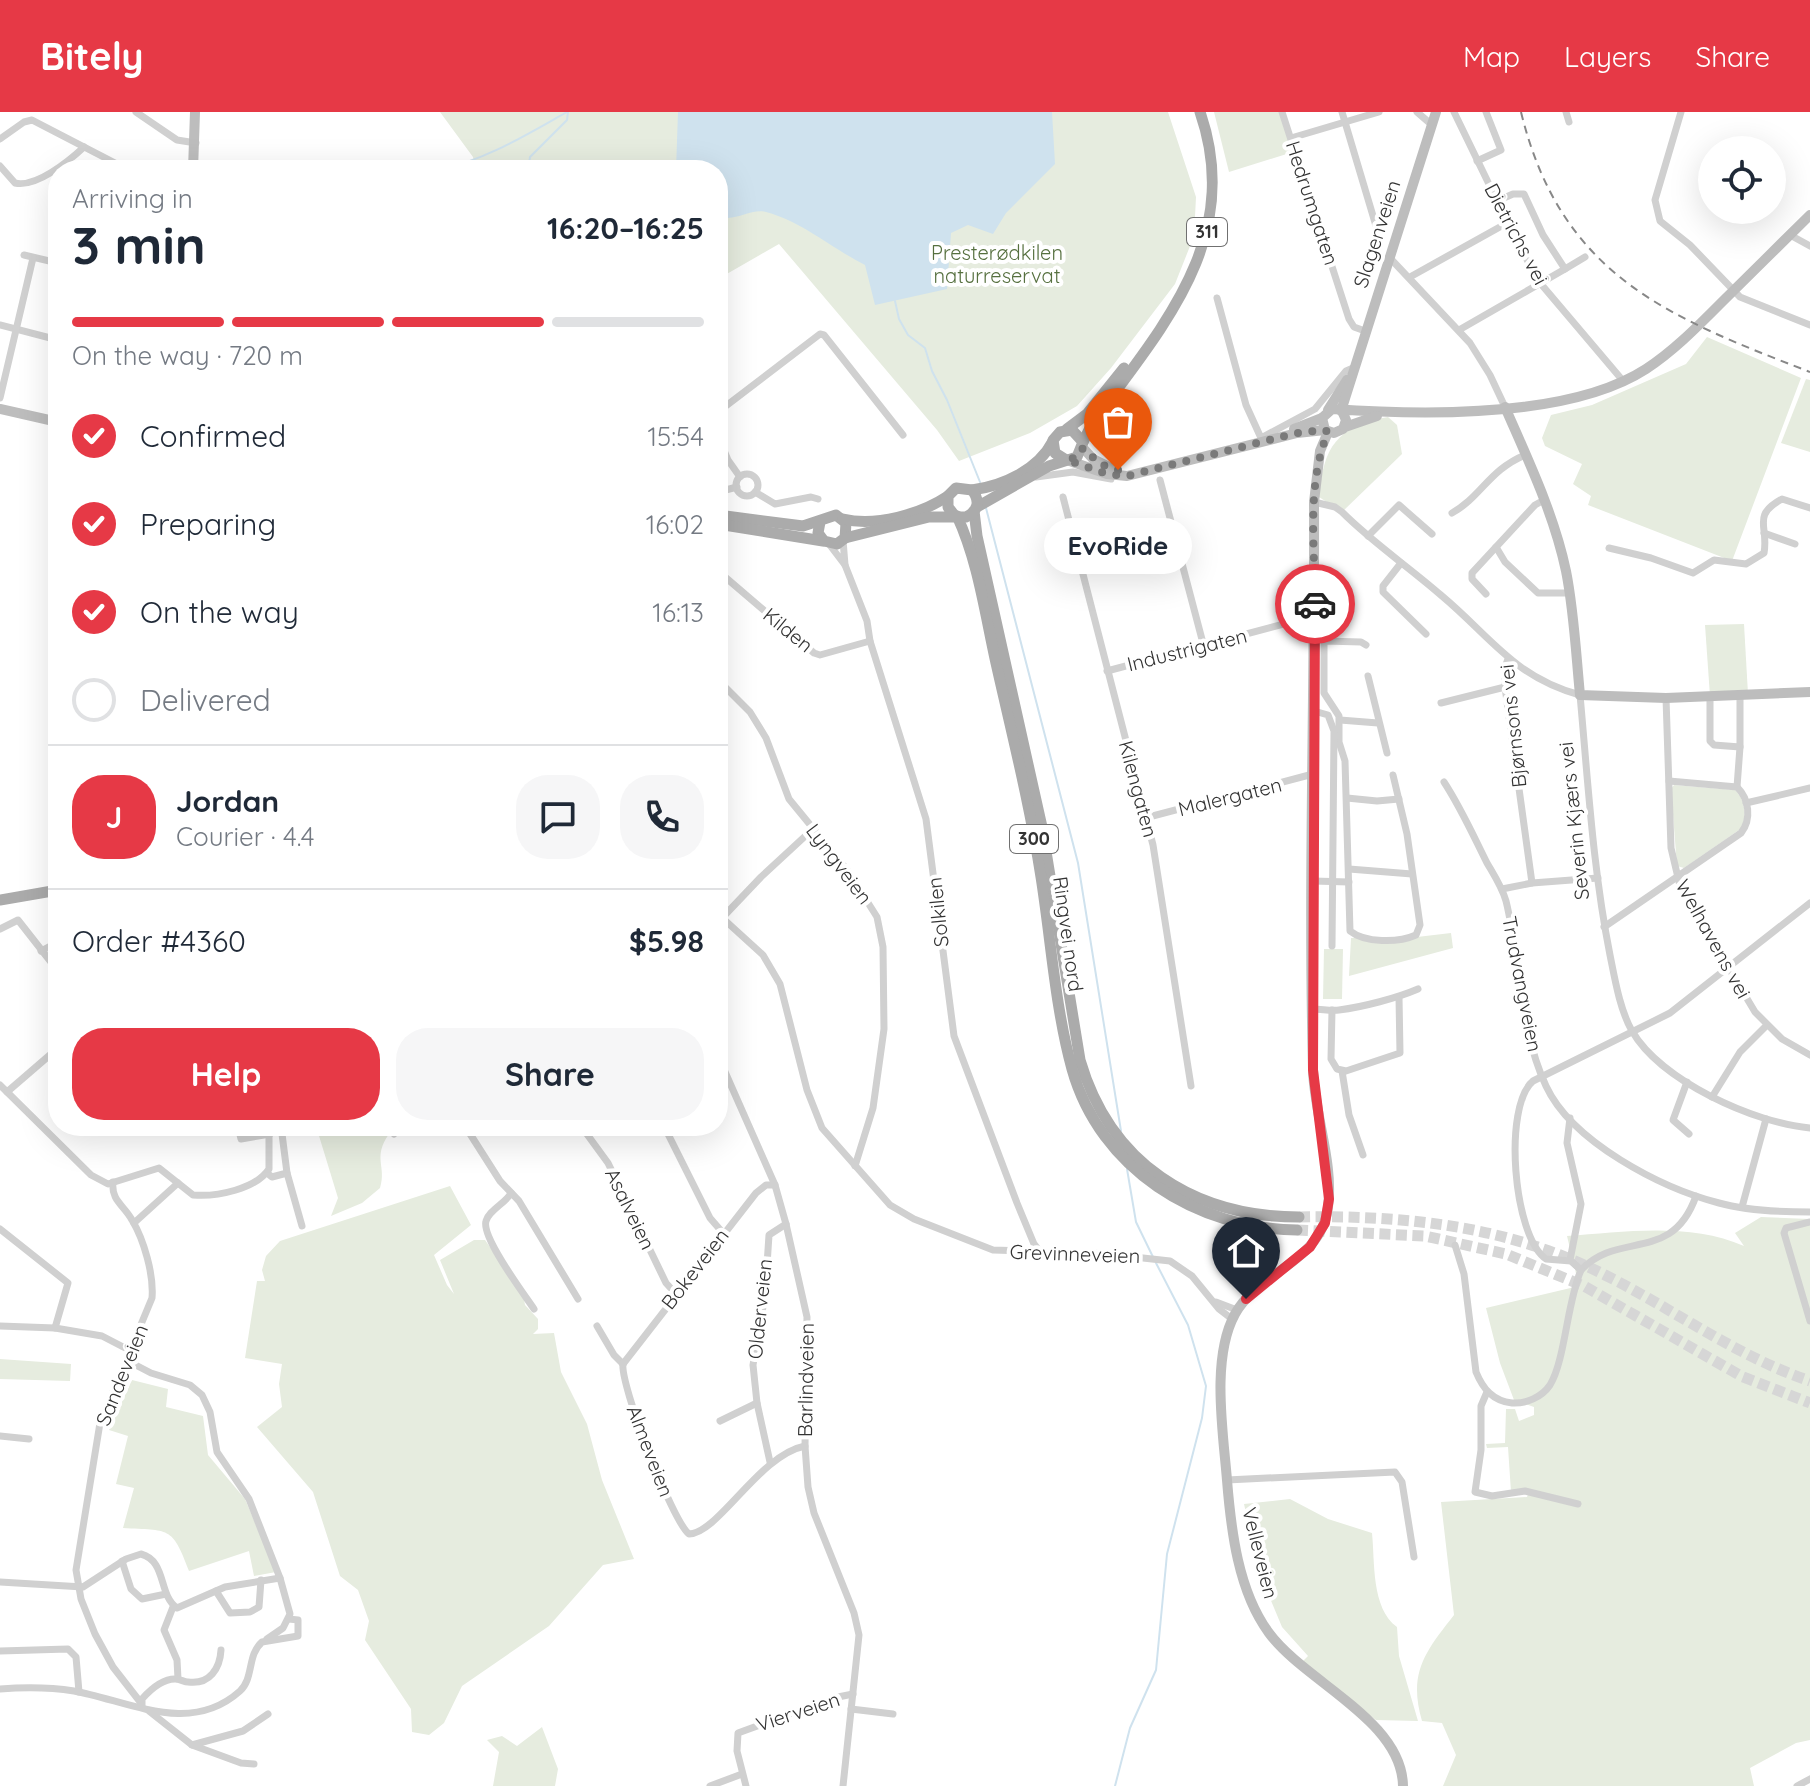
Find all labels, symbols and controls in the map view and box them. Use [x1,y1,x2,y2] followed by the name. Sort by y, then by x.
[40,32,144,80] text: Bitely
[1463,39,1520,74] text: Map
[1564,39,1651,74] text: Layers
[1695,39,1770,74] text: Share
[1698,136,1786,224] map controls
[1698,136,1786,224] button: locate
[1281,138,1344,268] street label: Hedrumgaten
[1347,177,1406,291] street label: Slagenveien
[1479,179,1554,289] street label: Dietrichs vei
[72,182,193,215] text: Arriving in
[547,209,704,247] text: 16:20–16:25
[72,212,206,277] text: 3 min
[1187,218,1227,246] road number: 311
[931,240,1063,288] park label: Presterødkilen naturreservat
[72,339,303,372] text: On the way · 720 m
[1084,388,1152,470] pin
[1096,400,1140,444] icon: bag
[72,414,116,458] icon: check
[140,417,286,455] text: Confirmed
[647,420,704,453] text: 15:54
[72,502,116,546] icon: check
[140,505,276,543] text: Preparing
[646,508,704,541] text: 16:02
[1044,518,1192,574] callout: EvoRide
[1068,529,1168,562] text: EvoRide
[1275,564,1355,644] courier
[1293,582,1337,626] icon: car
[72,590,116,634] icon: check
[140,593,299,631] text: On the way
[652,596,704,629] text: 16:13
[758,602,818,657] street label: Kilden
[1124,623,1249,676] street label: Industrigaten
[1494,663,1531,789] street label: Bjørnsons vei
[140,681,271,719] text: Delivered
[1114,738,1163,840] street label: Kilengaten
[1553,741,1594,901] street label: Severin Kjærs vei
[1176,772,1284,821] street label: Malergaten
[516,775,600,859] button: chat
[620,775,704,859] button: phone
[176,782,279,820] text: Jordan
[106,798,122,836] text: J
[801,818,878,909] street label: Lyngveien
[176,820,314,853] text: Courier · 4.4
[1010,825,1058,853] road number: 300
[1048,875,1089,993] street label: Ringvei nord
[1670,875,1756,1003] street label: Welhavens vei
[921,876,954,948] street label: Solkilen
[1497,914,1548,1054] street label: Trudvangveien
[72,922,246,960] text: Order #4360
[629,922,704,960] text: $5.98
[72,1028,380,1120] button: Help
[396,1028,704,1120] button: Share
[600,1164,661,1254] street label: Asalveien
[1212,1217,1280,1299] pin
[655,1223,734,1314] street label: Bokeveien
[1224,1229,1268,1273] icon: home
[1009,1239,1141,1268] street label: Grevinneveien
[742,1258,777,1360] street label: Olderveien
[90,1320,153,1429] street label: Sandeveien
[792,1323,819,1437] street label: Barlindveien
[622,1402,679,1500] street label: Almeveien
[1237,1505,1284,1601] street label: Velleveien
[753,1686,843,1737] street label: Vierveien

